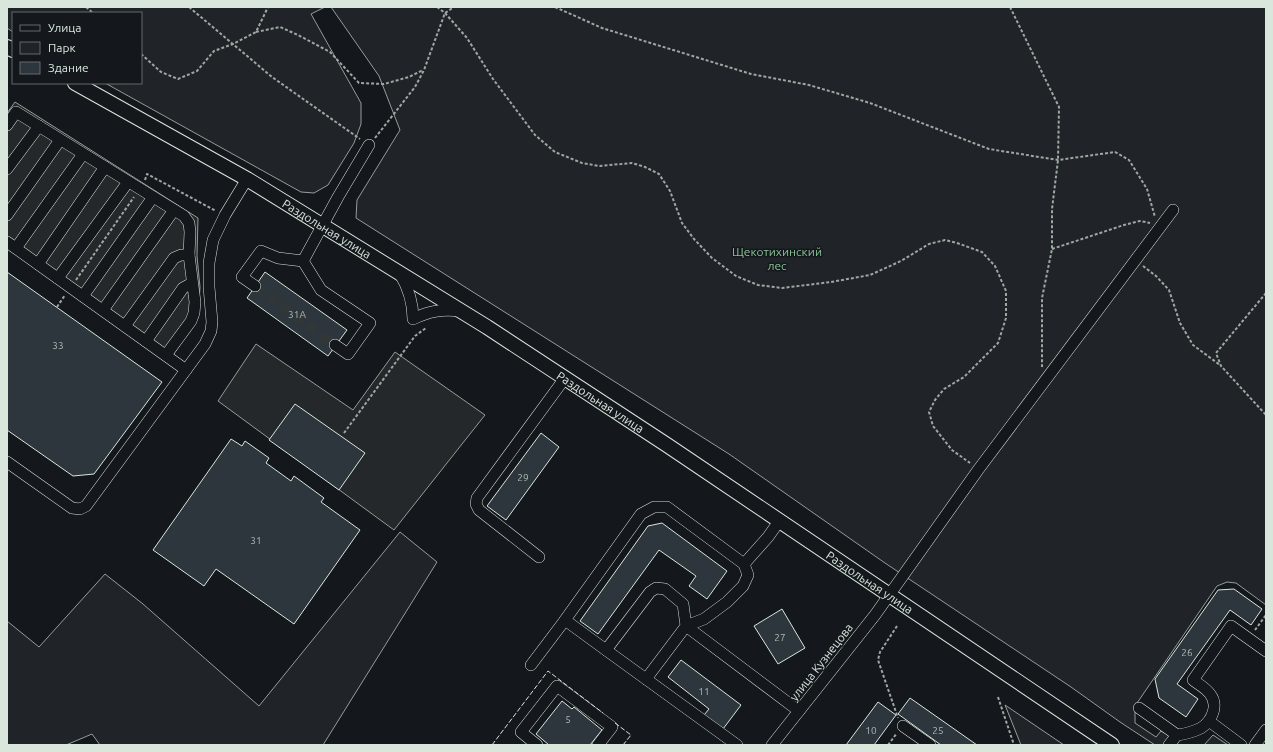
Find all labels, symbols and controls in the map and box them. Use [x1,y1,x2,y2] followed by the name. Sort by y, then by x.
[12,12,142,84] legend
[48,21,81,34] text: Улица
[48,41,76,54] text: Парк
[48,61,89,74] text: Здание
[280,196,374,261] street label: Раздольная улица
[732,245,822,272] park label: Щекотихинский лес
[288,309,306,320] house number: 31А
[52,340,64,351] house number: 33
[555,368,647,435] street label: Раздольная улица
[517,472,529,483] house number: 29
[250,535,262,546] house number: 31
[824,548,916,616] street label: Раздольная улица
[787,621,855,703] street label: улица Кузнецова
[774,632,786,643] house number: 27
[1181,647,1193,658] house number: 26
[698,686,710,697] house number: 11
[565,714,571,725] house number: 5
[865,725,877,736] house number: 10
[932,725,944,736] house number: 25

